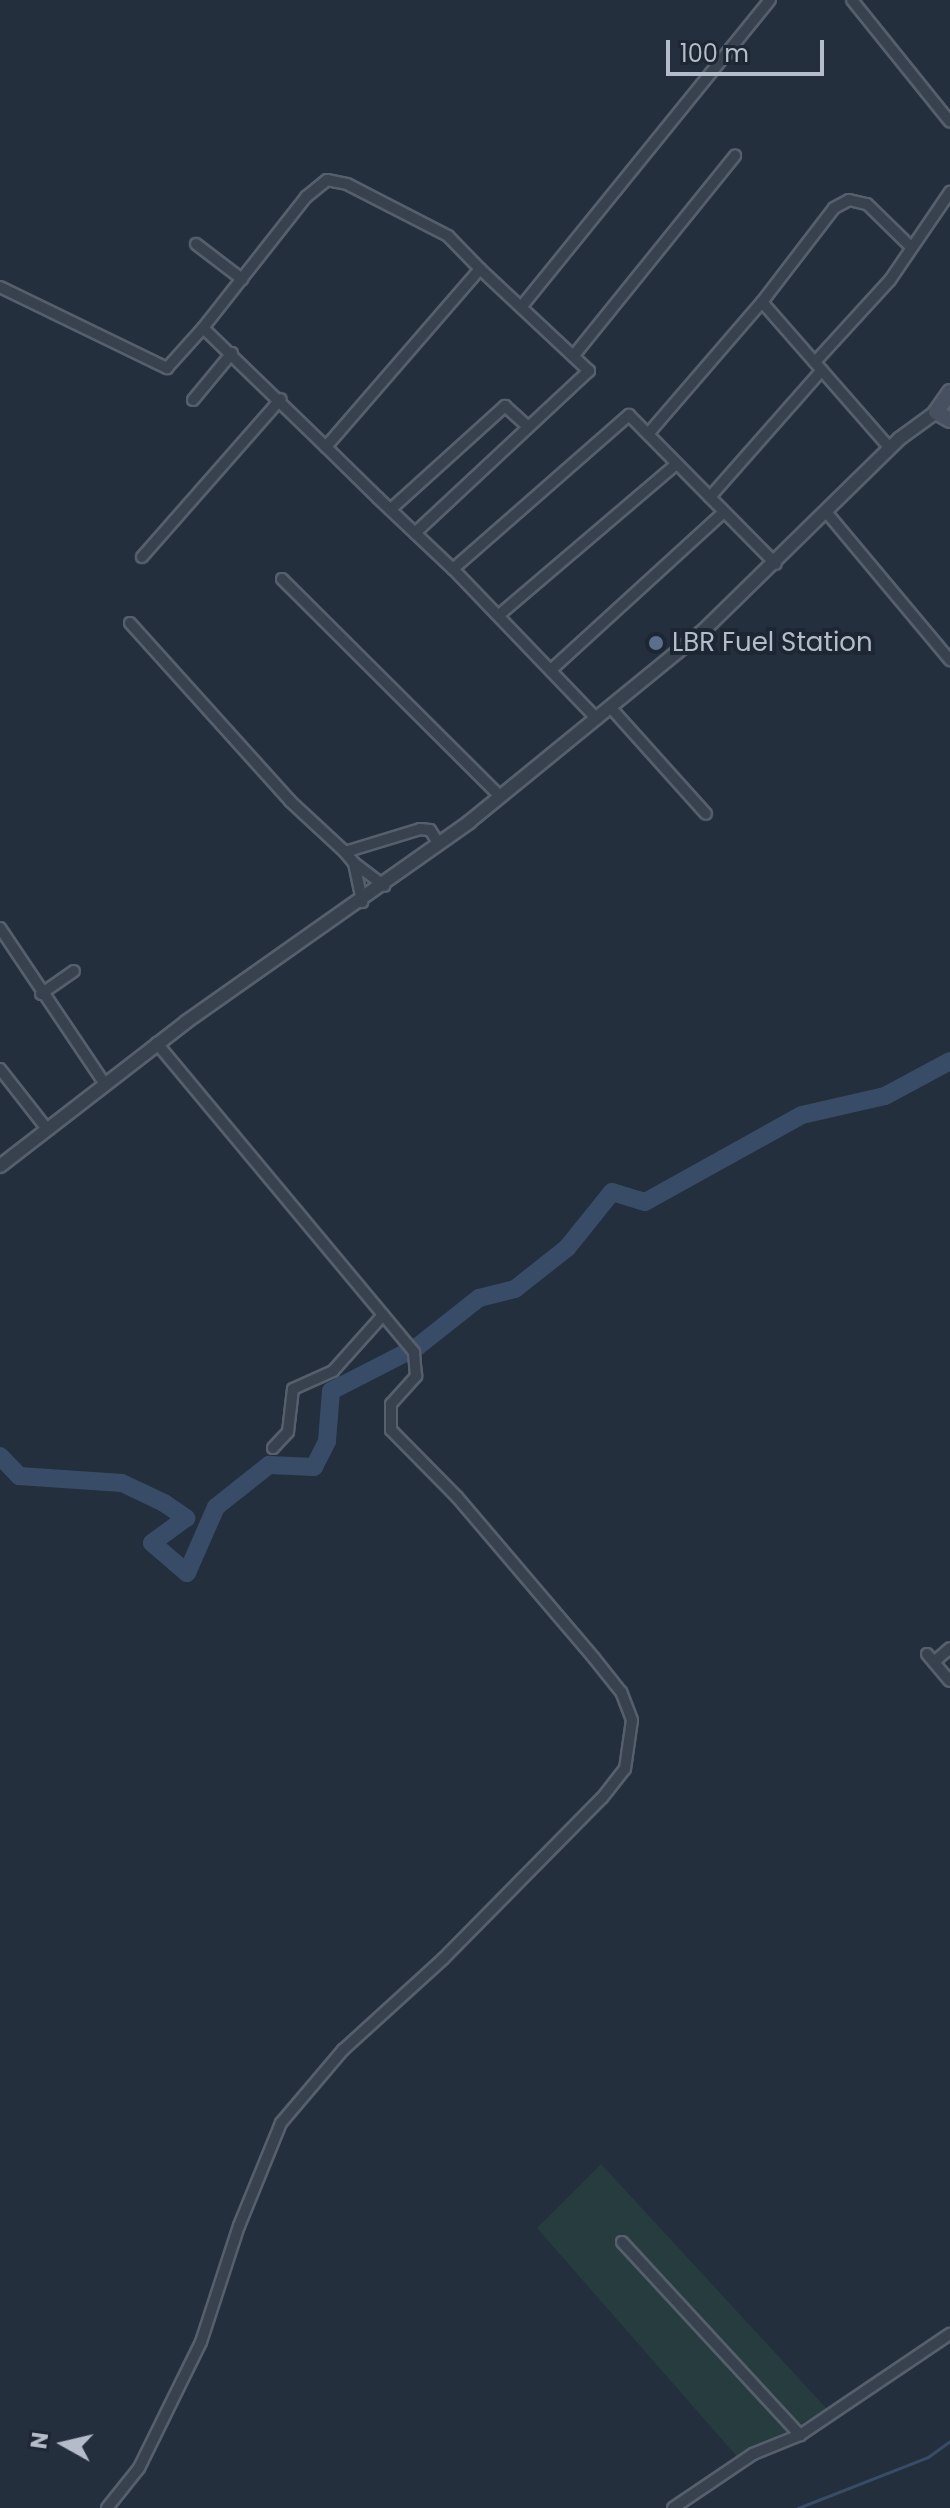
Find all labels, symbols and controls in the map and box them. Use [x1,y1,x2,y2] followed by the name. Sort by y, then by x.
[670,24,828,74] scale bar
[680,37,749,70] text: 100 m
[672,627,873,659] place label: LBR Fuel Station
[647,634,665,652] marker: LBR Fuel Station
[24,2404,104,2484] north arrow
[23,2430,56,2451] text: N

